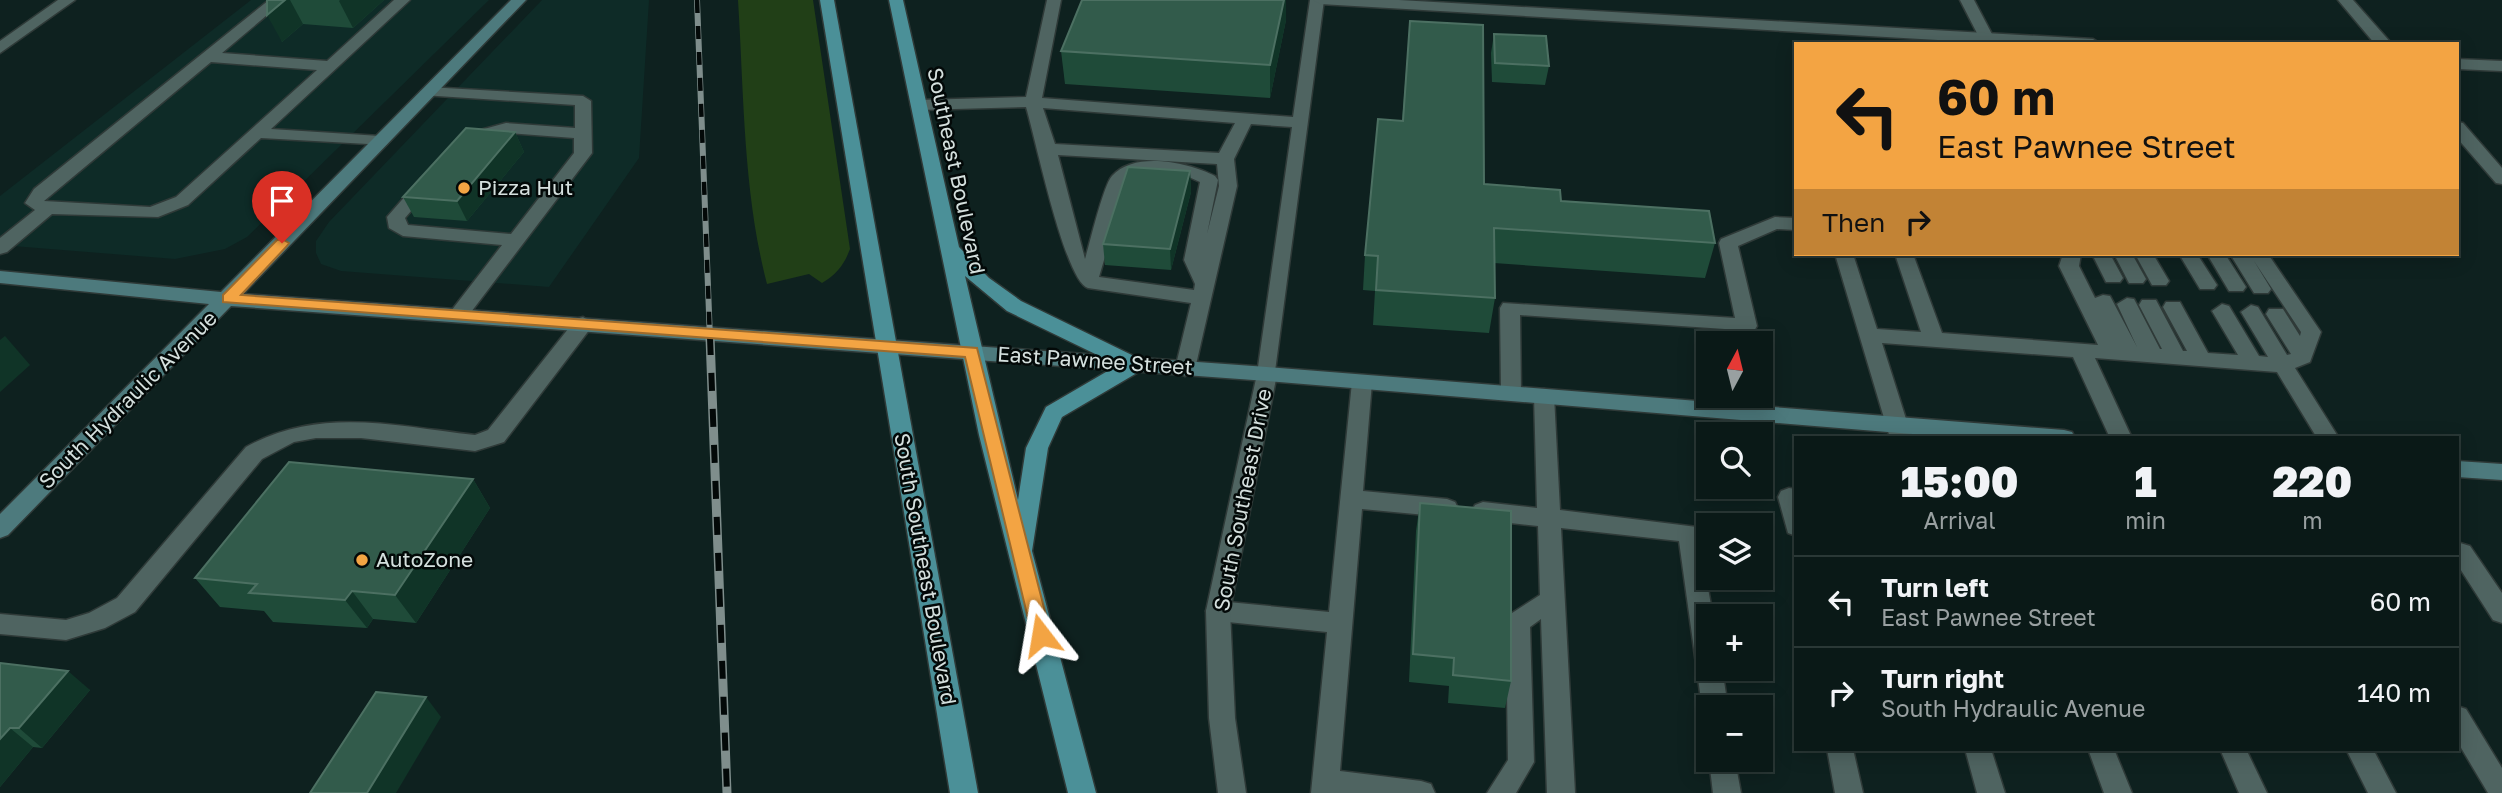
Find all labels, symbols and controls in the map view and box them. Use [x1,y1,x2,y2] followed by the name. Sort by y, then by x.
[922,65,992,276] street label: Southeast Boulevard
[1937,67,2055,126] text: 60 m
[1822,70,1913,161] icon: left
[1937,127,2236,165] text: East Pawnee Street
[252,171,312,243] pin
[478,174,573,200] place label: Pizza Hut
[456,180,472,196] marker: Pizza Hut
[263,182,301,220] icon: arrive
[1899,203,1937,241] icon: right
[1822,207,1885,238] text: Then
[33,305,222,494] street label: South Hydraulic Avenue
[1696,331,1773,408] north arrow
[1696,331,1773,772] map controls
[996,340,1194,380] street label: East Pawnee Street
[1208,386,1276,613] street label: South Southeast Drive
[1696,422,1773,499] button: search
[889,431,963,707] street label: South Southeast Boulevard
[1901,456,2019,506] text: 15:00
[2134,456,2157,506] text: 1
[2273,456,2352,506] text: 220
[1924,506,1996,534] text: Arrival
[2125,506,2166,534] text: min
[2302,506,2323,534] text: m
[1696,513,1773,590] button: layers
[376,546,473,572] place label: AutoZone
[354,552,370,568] marker: AutoZone
[1881,572,1989,603] text: Turn left
[1822,583,1860,621] icon: left
[2370,586,2431,617] text: 60 m
[1004,598,1078,672] position arrow
[1881,603,2096,631] text: East Pawnee Street
[1696,604,1773,681] button: +
[1881,663,2004,694] text: Turn right
[1822,674,1860,712] icon: right
[2357,677,2431,708] text: 140 m
[1881,694,2145,722] text: South Hydraulic Avenue
[1696,695,1773,772] button: −

